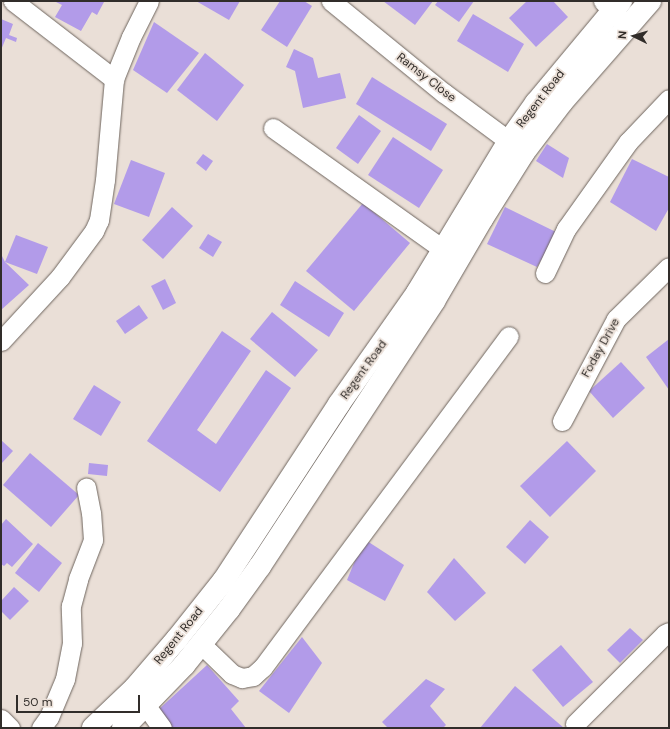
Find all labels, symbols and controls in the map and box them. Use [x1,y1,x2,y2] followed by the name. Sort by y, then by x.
[614,16,654,56] north arrow
[615,30,629,40] text: N
[394,50,458,106] street label: Ramsy Close
[514,67,568,131] street label: Regent Road
[579,316,623,380] street label: Foday Drive
[338,338,390,402] street label: Regent Road
[152,604,206,668] street label: Regent Road
[18,687,142,713] scale bar
[23,694,52,710] text: 50 m

